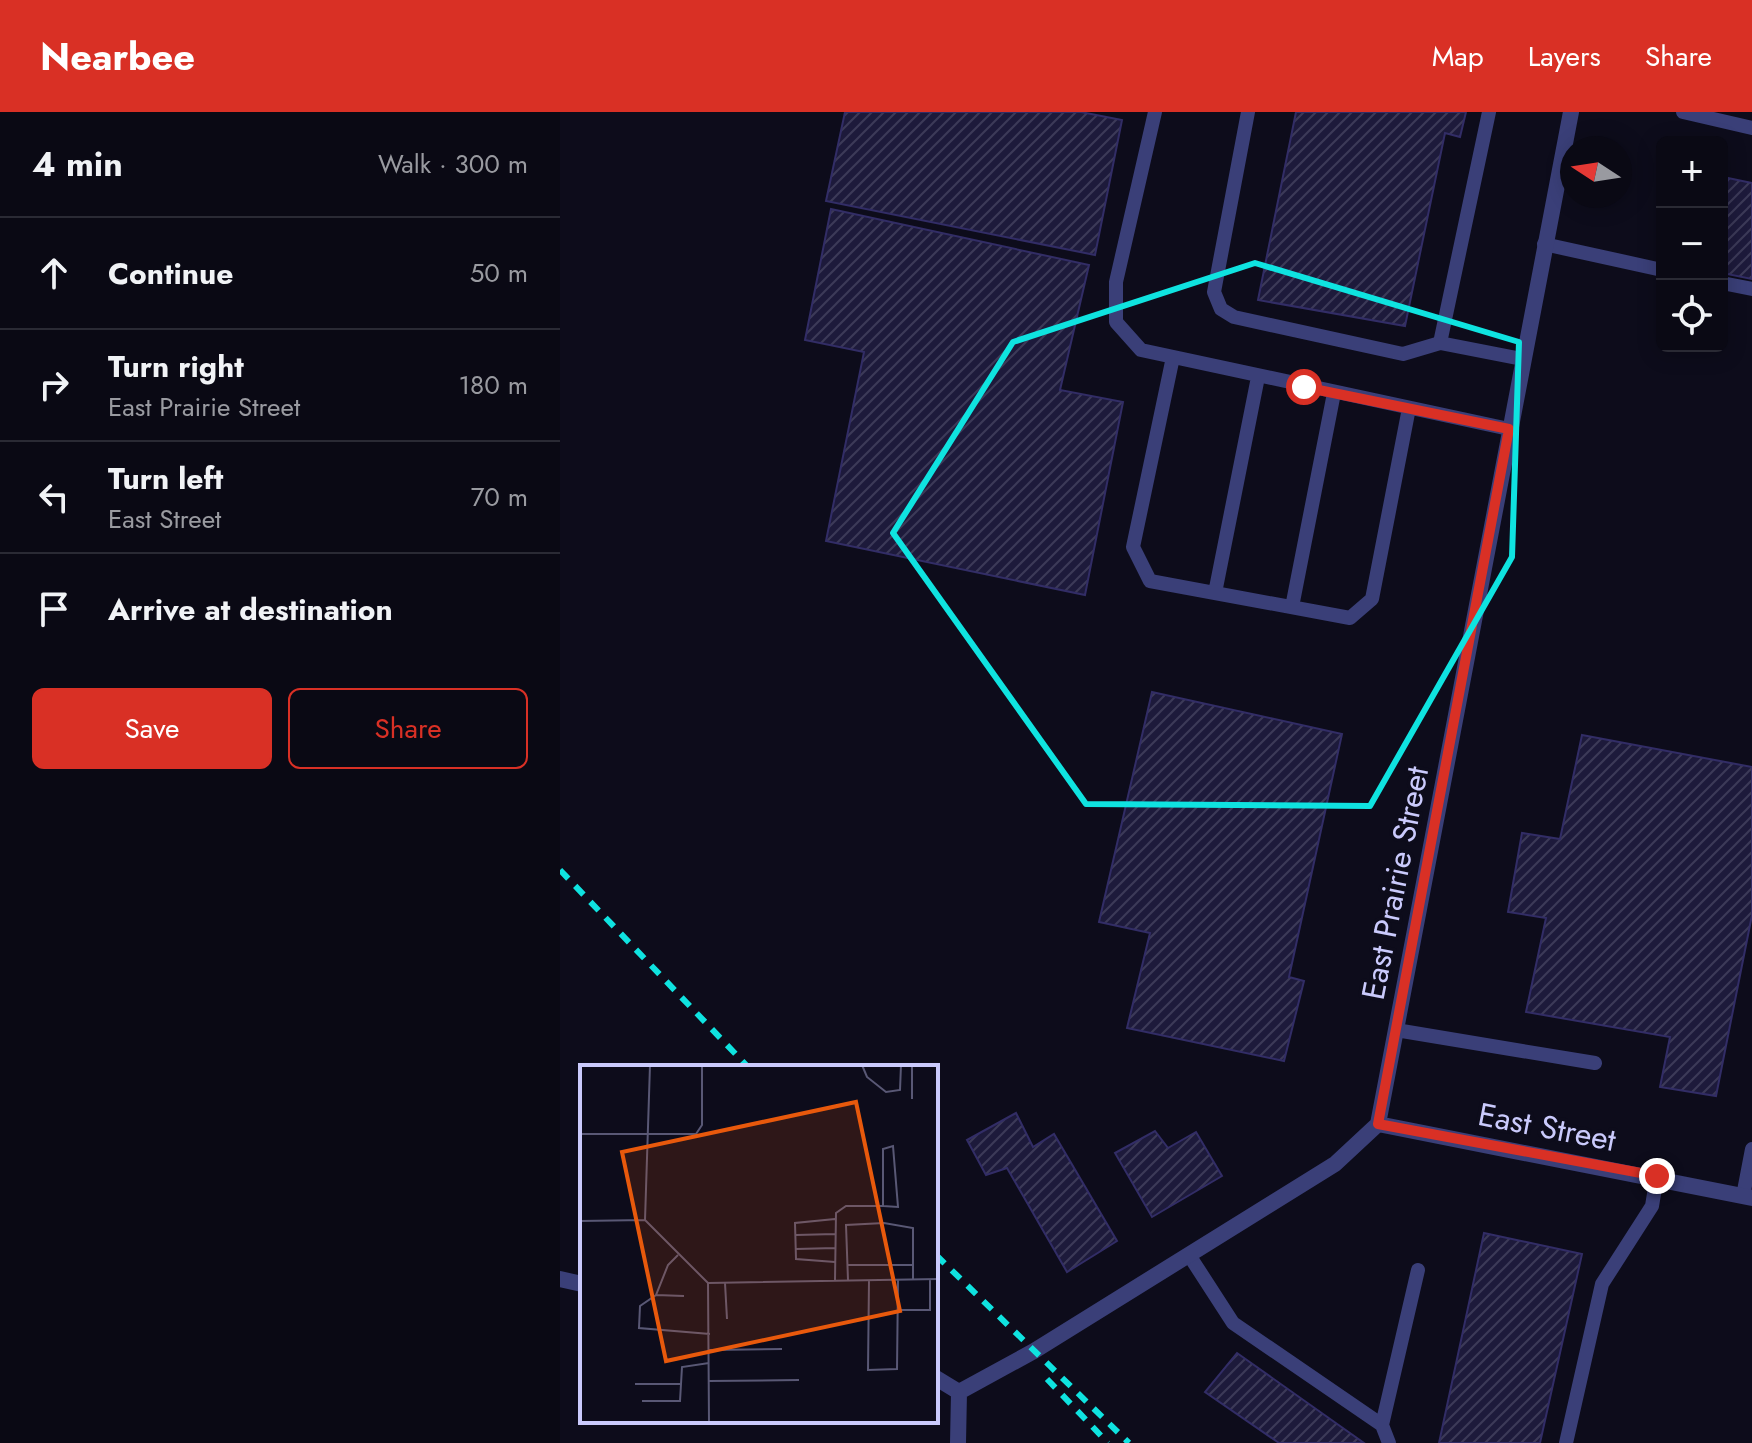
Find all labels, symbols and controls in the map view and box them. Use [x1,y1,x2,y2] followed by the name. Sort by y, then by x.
[40,29,195,84] text: Nearbee
[1432,36,1484,77] text: Map
[1528,36,1601,77] text: Layers
[1645,36,1712,77] text: Share
[1560,136,1632,208] north arrow
[1656,136,1728,352] map controls
[1656,136,1728,208] button: +
[32,140,123,189] text: 4 min
[378,145,528,183] text: Walk · 300 m
[1656,208,1728,280] button: −
[32,251,76,295] icon: ahead
[108,252,234,295] text: Continue
[470,254,528,292] text: 50 m
[1656,280,1728,352] button: locate
[108,345,244,388] text: Turn right
[32,363,76,407] icon: right
[458,366,528,404] text: 180 m
[1286,369,1322,405] route start
[108,388,300,426] text: East Prairie Street
[108,457,223,500] text: Turn left
[32,475,76,519] icon: left
[471,478,528,516] text: 70 m
[108,500,221,538] text: East Street
[32,587,76,631] icon: arrive
[108,588,393,631] text: Arrive at destination
[32,688,272,769] button: Save
[288,688,528,769] button: Share
[1350,762,1440,1003] street label: East Prairie Street
[580,1065,938,1423] inset map
[1474,1091,1620,1163] street label: East Street
[1639,1158,1675,1194] route end

